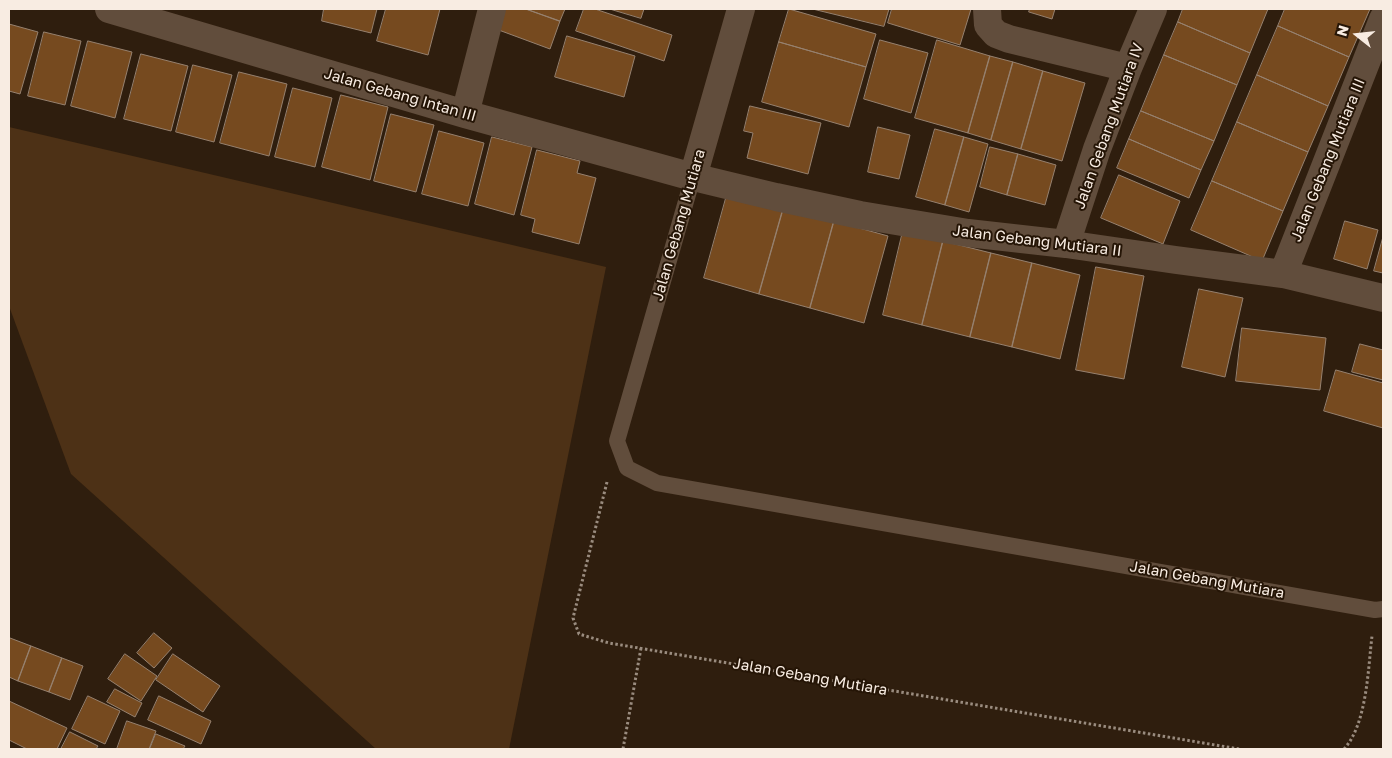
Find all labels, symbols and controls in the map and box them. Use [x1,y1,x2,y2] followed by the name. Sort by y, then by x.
[1332,10,1382,60] north arrow
[1332,23,1352,38] text: N
[1071,41,1147,211] street label: Jalan Gebang Mutiara IV
[322,65,478,125] street label: Jalan Gebang Intan III
[1287,76,1369,244] street label: Jalan Gebang Mutiara III
[649,147,709,303] street label: Jalan Gebang Mutiara
[952,222,1122,260] street label: Jalan Gebang Mutiara II
[1128,558,1286,602] street label: Jalan Gebang Mutiara
[731,655,889,699] street label: Jalan Gebang Mutiara

